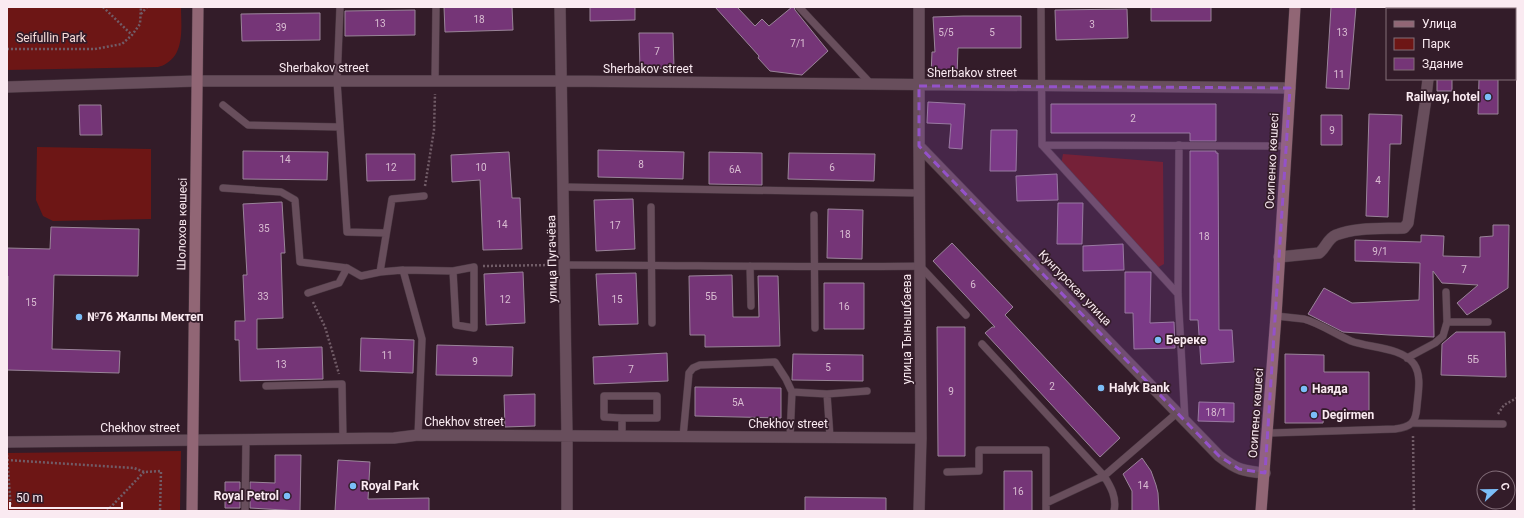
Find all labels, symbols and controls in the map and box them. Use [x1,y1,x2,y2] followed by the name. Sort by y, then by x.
[1386,8,1516,80] legend
[473,14,485,25] house number: 18
[1422,17,1457,31] text: Улица
[374,18,386,29] house number: 13
[1089,19,1095,30] house number: 3
[275,22,287,33] house number: 39
[938,27,954,38] house number: 5/5
[989,27,995,38] house number: 5
[1336,27,1348,38] house number: 13
[16,31,87,45] park label: Seifullin Park
[1422,37,1451,51] text: Парк
[790,38,806,49] house number: 7/1
[654,46,660,57] house number: 7
[1422,57,1463,71] text: Здание
[279,61,369,75] street label: Sherbakov street
[603,62,693,76] street label: Sherbakov street
[927,66,1017,80] street label: Sherbakov street
[1333,69,1345,80] house number: 11
[1406,90,1480,104] place label: Railway, hotel
[1483,92,1493,102] marker: Railway, hotel
[1262,112,1282,209] street label: Осипенко көшесі
[1130,113,1136,124] house number: 2
[1329,125,1335,136] house number: 9
[279,154,291,165] house number: 14
[638,159,644,170] house number: 8
[385,162,397,173] house number: 12
[475,162,487,173] house number: 10
[829,162,835,173] house number: 6
[729,164,742,175] house number: 6А
[1375,175,1381,186] house number: 4
[174,177,190,270] street label: Шолохов көшесі
[544,215,560,303] street label: улица Пугачёва
[496,219,508,230] house number: 14
[609,220,621,231] house number: 17
[258,223,270,234] house number: 35
[839,229,851,240] house number: 18
[1198,231,1210,242] house number: 18
[1372,246,1388,257] house number: 9/1
[1035,247,1115,329] street label: Кунгурская улица
[1461,264,1467,275] house number: 7
[900,274,914,384] street label: улица Тынышбаева
[970,279,976,290] house number: 6
[257,291,269,302] house number: 33
[705,291,717,302] house number: 5Б
[499,294,511,305] house number: 12
[611,294,623,305] house number: 15
[25,297,37,308] house number: 15
[838,301,850,312] house number: 16
[87,310,204,324] place label: №76 Жалпы Мектеп
[74,312,84,322] marker: №76 Жалпы Мектеп
[1166,333,1207,347] place label: Береке
[1153,335,1163,345] marker: Береке
[381,350,393,361] house number: 11
[1467,354,1479,365] house number: 5Б
[472,356,478,367] house number: 9
[275,359,287,370] house number: 13
[825,362,831,373] house number: 5
[628,364,634,375] house number: 7
[1246,368,1266,458] street label: Осипено көшесі
[1049,381,1055,392] house number: 2
[1109,381,1170,395] place label: Halyk Bank
[1312,382,1348,396] place label: Наяда
[1096,383,1106,393] marker: Halyk Bank
[1299,384,1309,394] marker: Наяда
[948,386,954,397] house number: 9
[732,397,745,408] house number: 5А
[1206,407,1227,418] house number: 18/1
[1322,408,1375,422] place label: Degirmen
[1309,410,1319,420] marker: Degirmen
[424,415,504,429] street label: Chekhov street
[748,417,828,431] street label: Chekhov street
[100,421,180,435] street label: Chekhov street
[1476,470,1516,510] north arrow
[361,479,419,493] place label: Royal Park
[1137,480,1149,491] house number: 14
[348,481,358,491] marker: Royal Park
[1497,481,1512,492] text: С
[10,484,122,510] scale bar
[1012,486,1024,497] house number: 16
[214,489,279,503] place label: Royal Petrol
[16,491,43,505] text: 50 m
[282,491,292,501] marker: Royal Petrol

